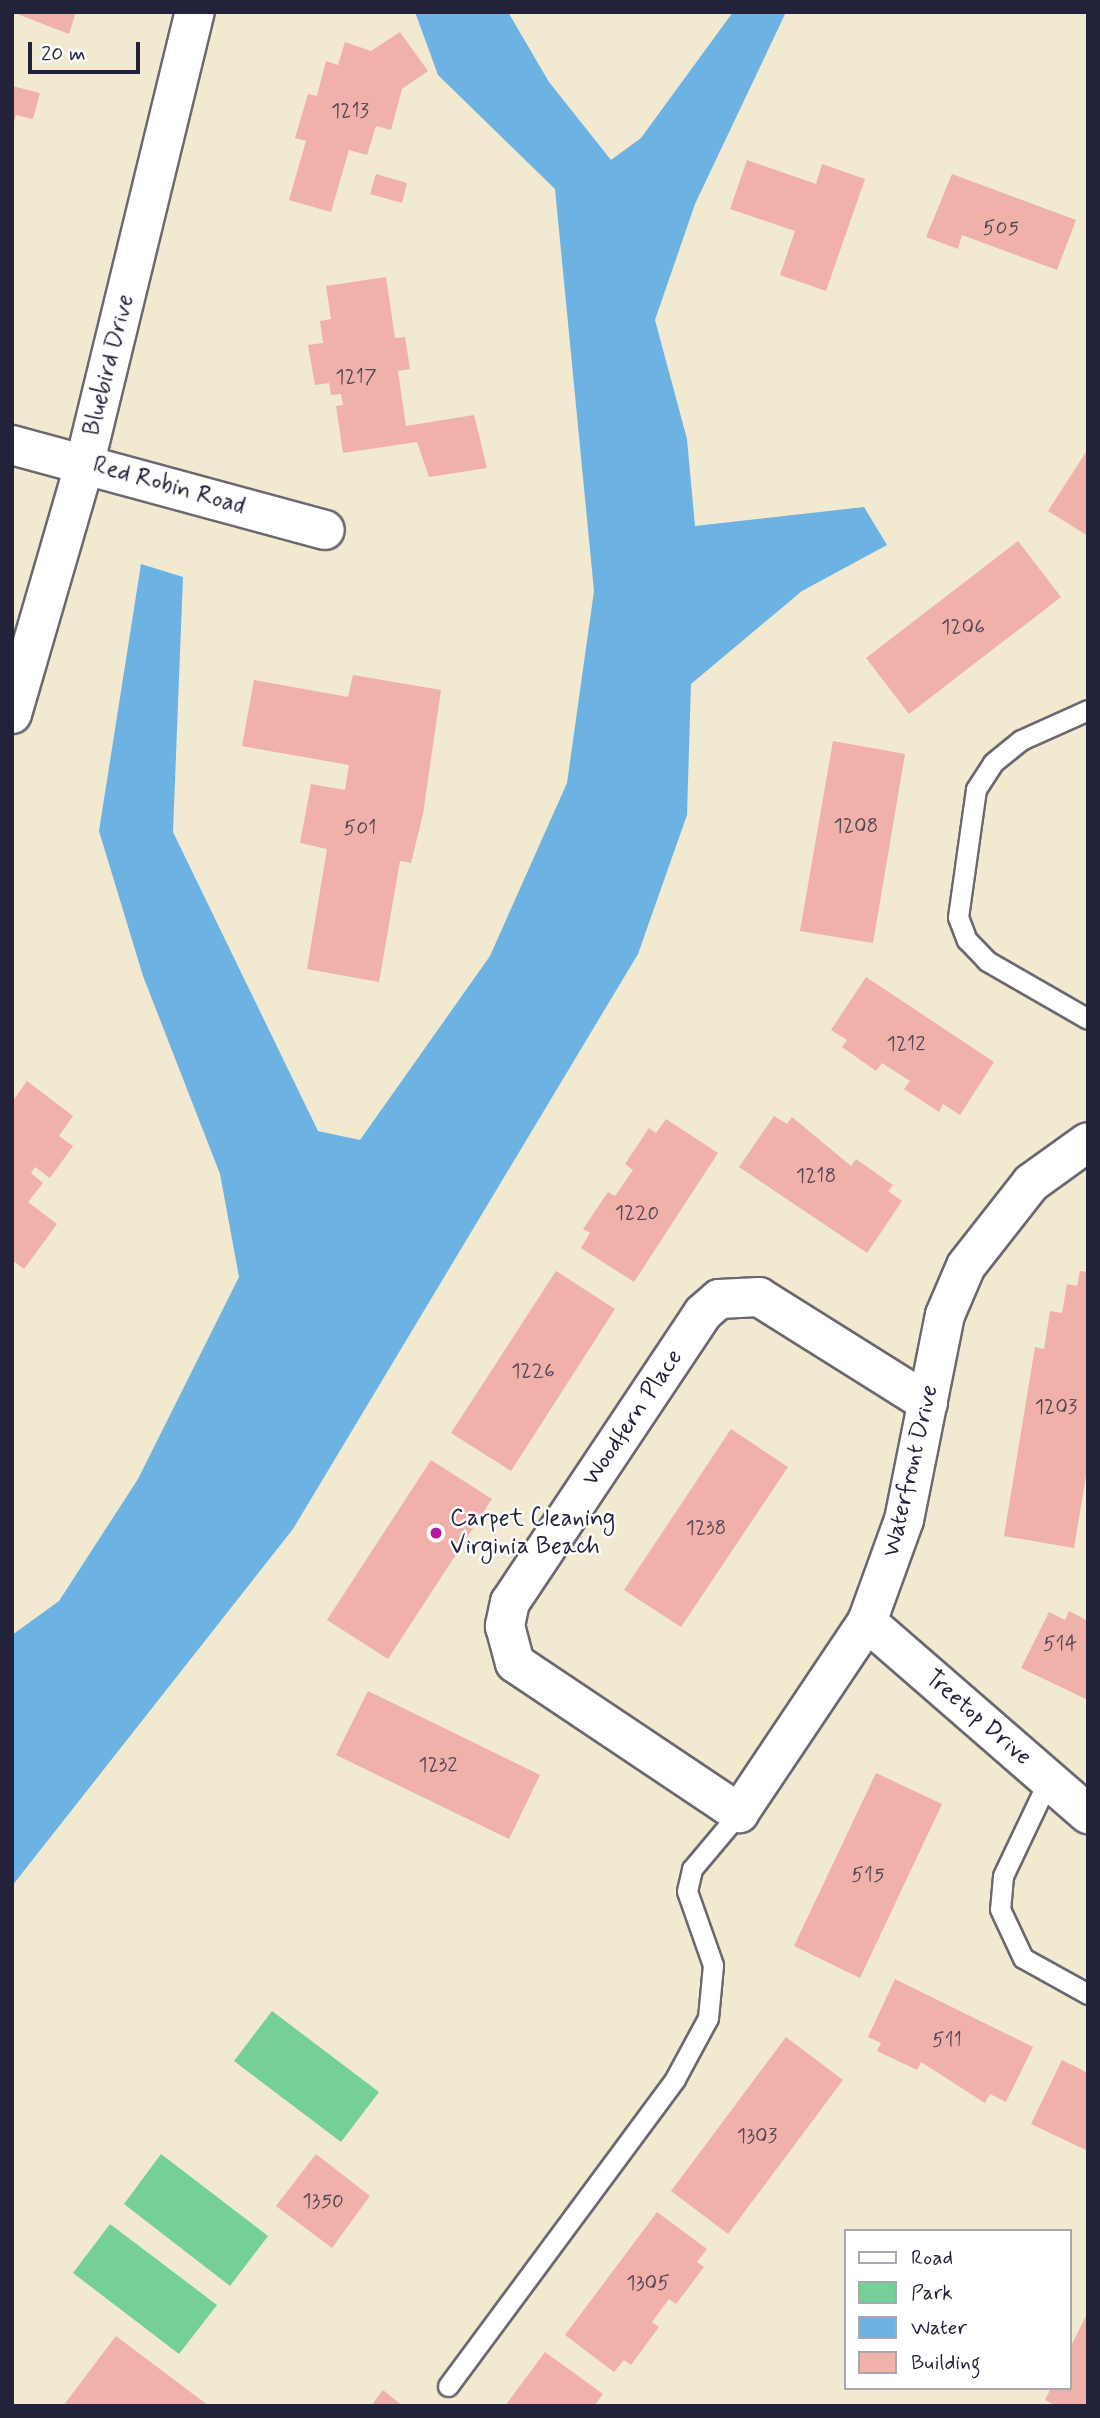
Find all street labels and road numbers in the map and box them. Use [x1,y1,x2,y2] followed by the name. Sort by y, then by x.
[78,292,140,438] street label: Bluebird Drive
[88,450,250,522] street label: Red Robin Road
[578,1345,688,1491] street label: Woodfern Place
[877,1383,945,1559] street label: Waterfront Drive
[919,1664,1037,1772] street label: Treetop Drive

